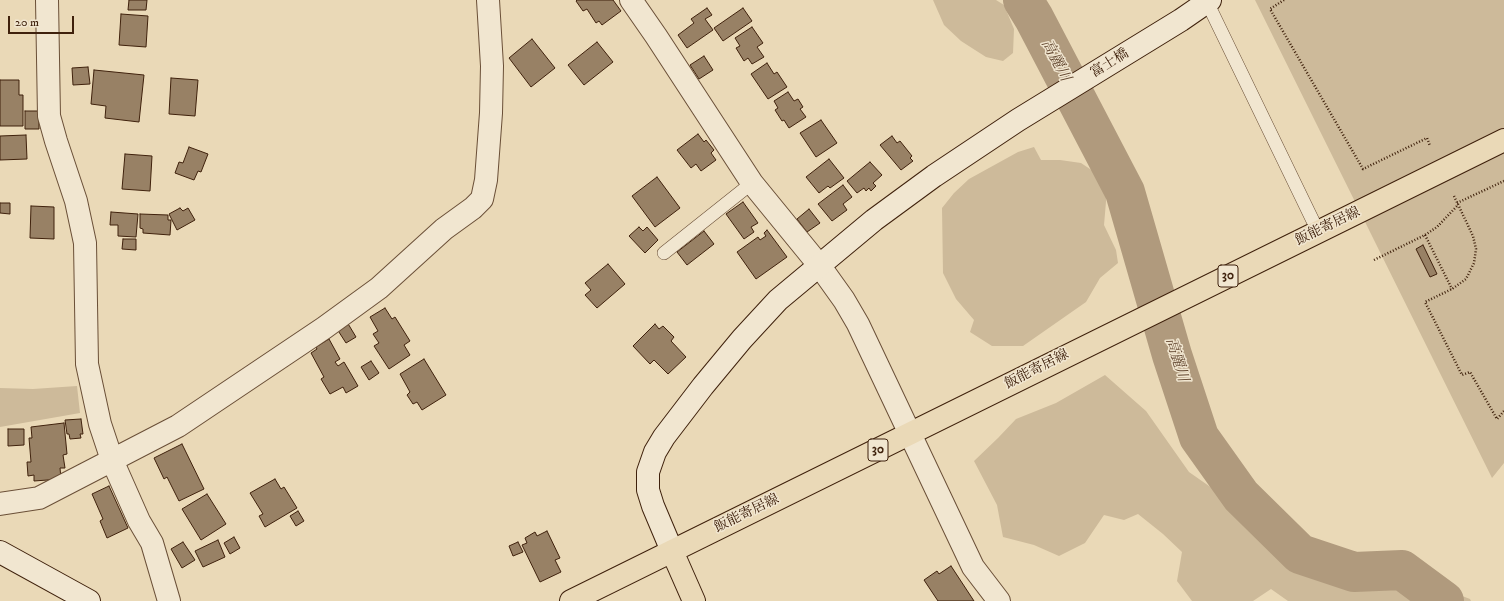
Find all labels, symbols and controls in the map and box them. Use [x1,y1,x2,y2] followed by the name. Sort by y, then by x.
[10,8,76,34] scale bar
[15,15,39,30] text: 20 m
[1036,37,1074,85] water label: 高麗川
[1088,46,1132,82] street label: 富士橋
[1293,204,1363,250] street label: 飯能寄居線
[1218,265,1238,287] road number: 30
[1161,336,1191,384] water label: 高麗川
[1002,347,1072,393] street label: 飯能寄居線
[868,439,888,461] road number: 30
[712,491,782,537] street label: 飯能寄居線

